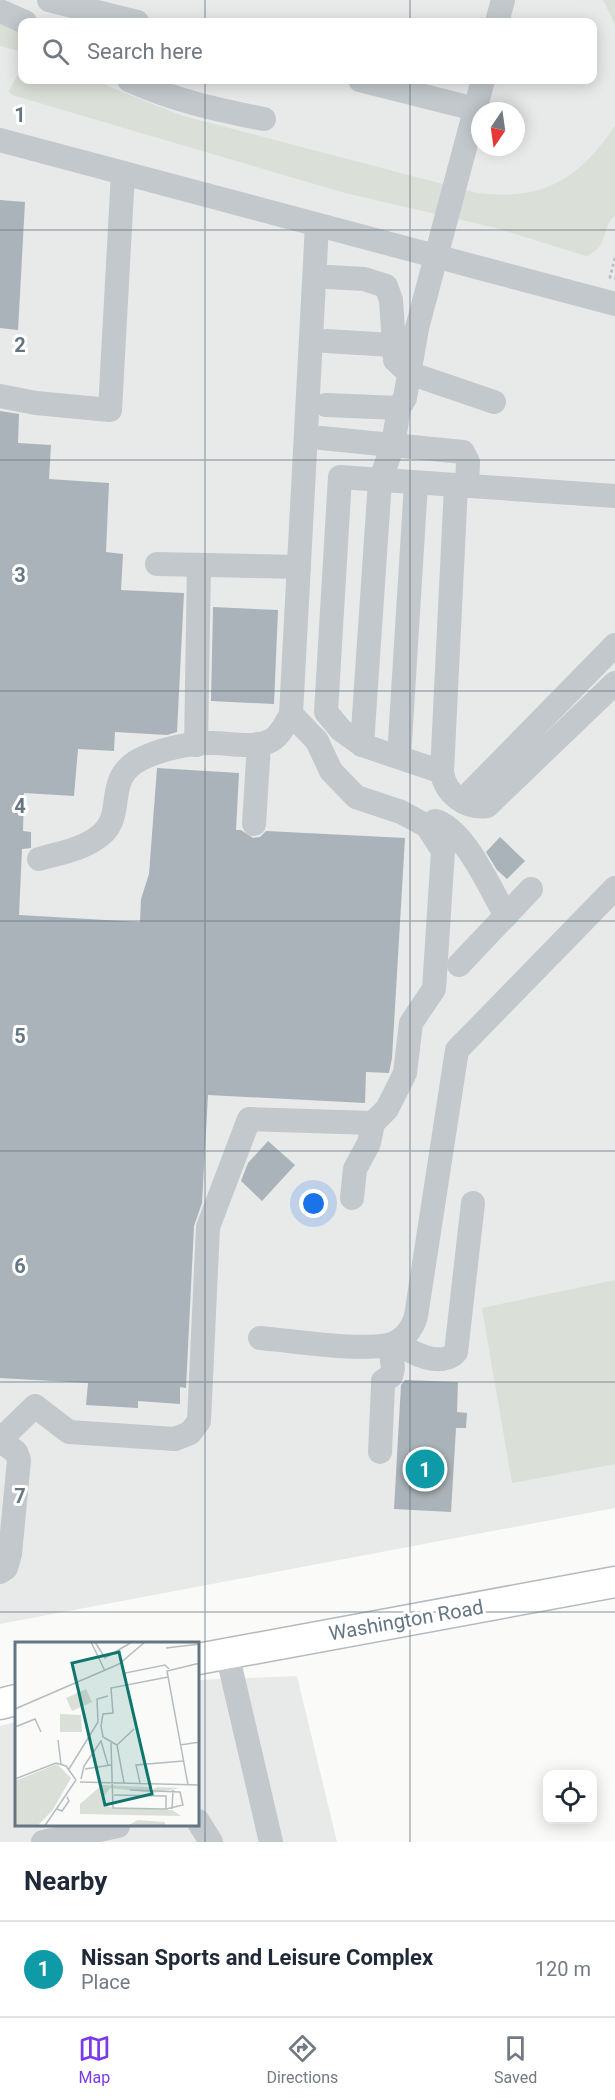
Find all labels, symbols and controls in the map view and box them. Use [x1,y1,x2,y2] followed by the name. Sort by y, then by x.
[18,18,597,84] search box
[39,35,72,68] icon: search
[87,39,203,64] text: Search here
[471,102,525,156] north arrow
[14,103,26,127] text: 1
[14,333,26,357] text: 2
[14,563,26,587] text: 3
[14,794,26,818] text: 4
[14,1024,26,1048] text: 5
[299,1189,328,1218] your location
[14,1254,26,1278] text: 6
[406,1446,444,1492] pin: 1
[14,1484,26,1508] text: 7
[327,1595,485,1645] street label: Washington Road
[15,1642,200,1827] inset map
[543,1770,597,1824] map controls
[543,1770,597,1824] button: locate
[24,1866,107,1896] text: Nearby
[81,1945,433,1970] text: Nissan Sports and Leisure Complex
[38,1957,49,1981] text: 1
[535,1957,591,1981] text: 120 m
[81,1970,130,1994] text: Place
[78,2032,111,2087] tab: Map
[266,2032,338,2087] tab: Directions
[494,2032,537,2087] tab: Saved

